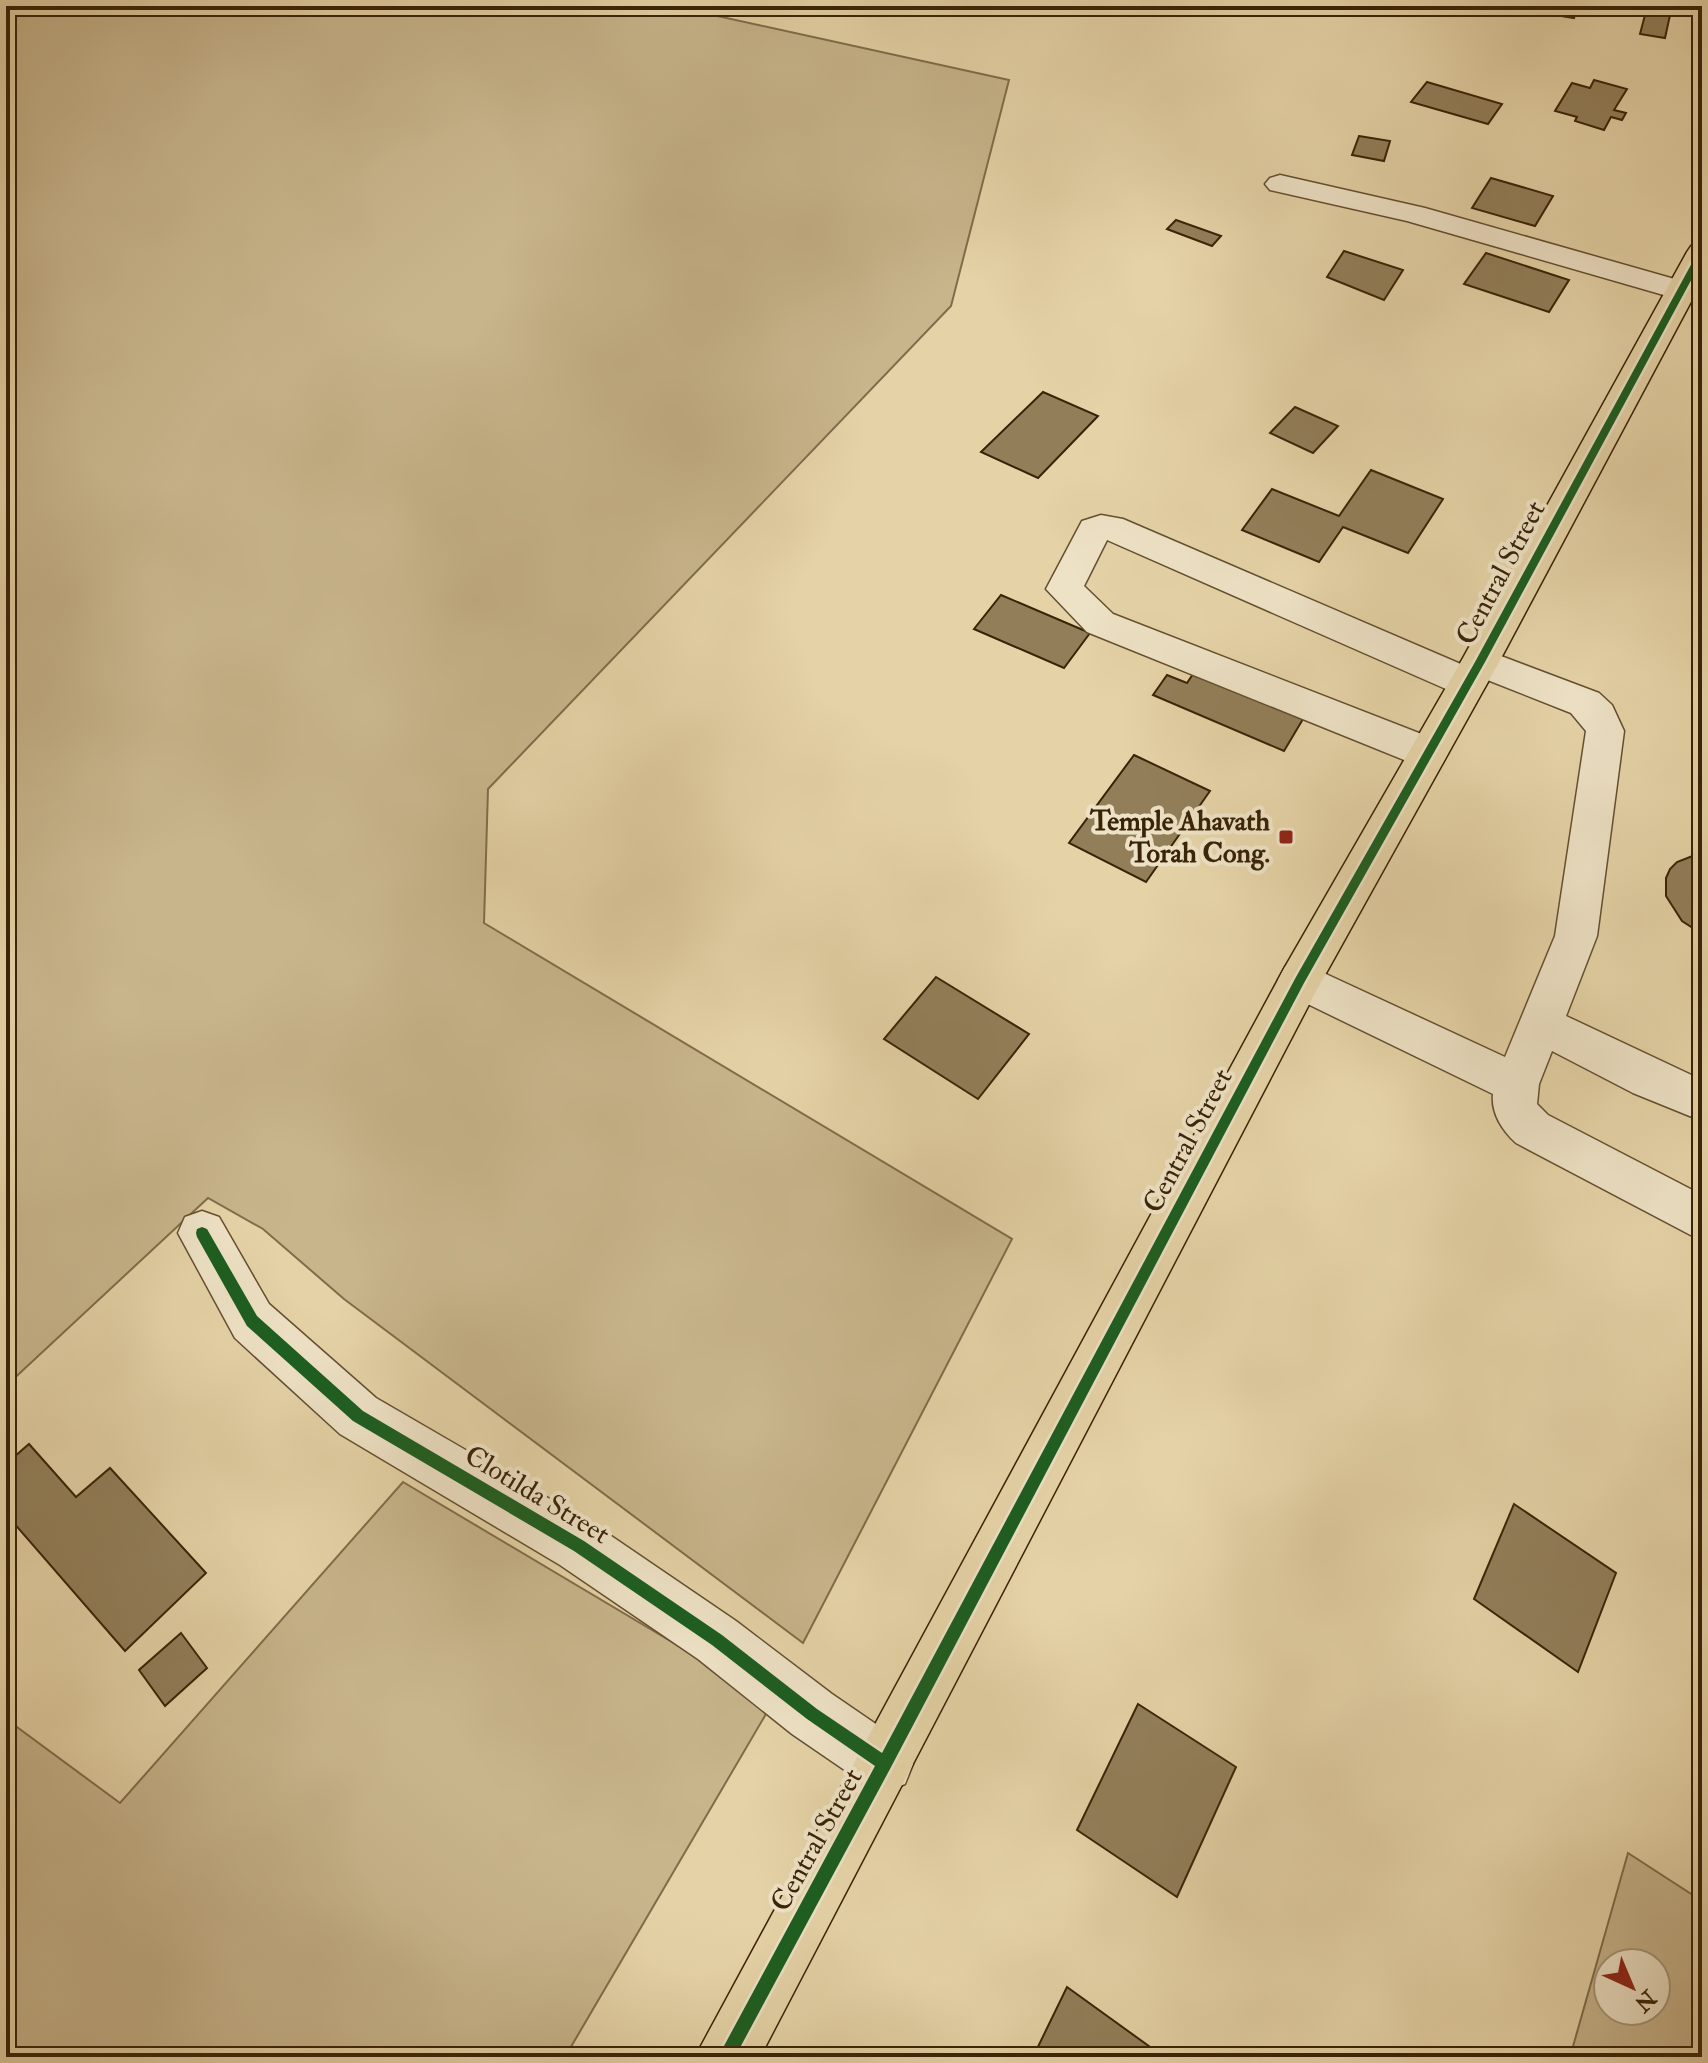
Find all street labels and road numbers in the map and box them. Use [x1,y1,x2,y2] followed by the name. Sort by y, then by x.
[1448,495,1554,651] street label: Central Street
[1135,1063,1241,1219] street label: Central Street
[458,1438,616,1552] street label: Clotilda Street
[763,1762,871,1918] street label: Central Street

